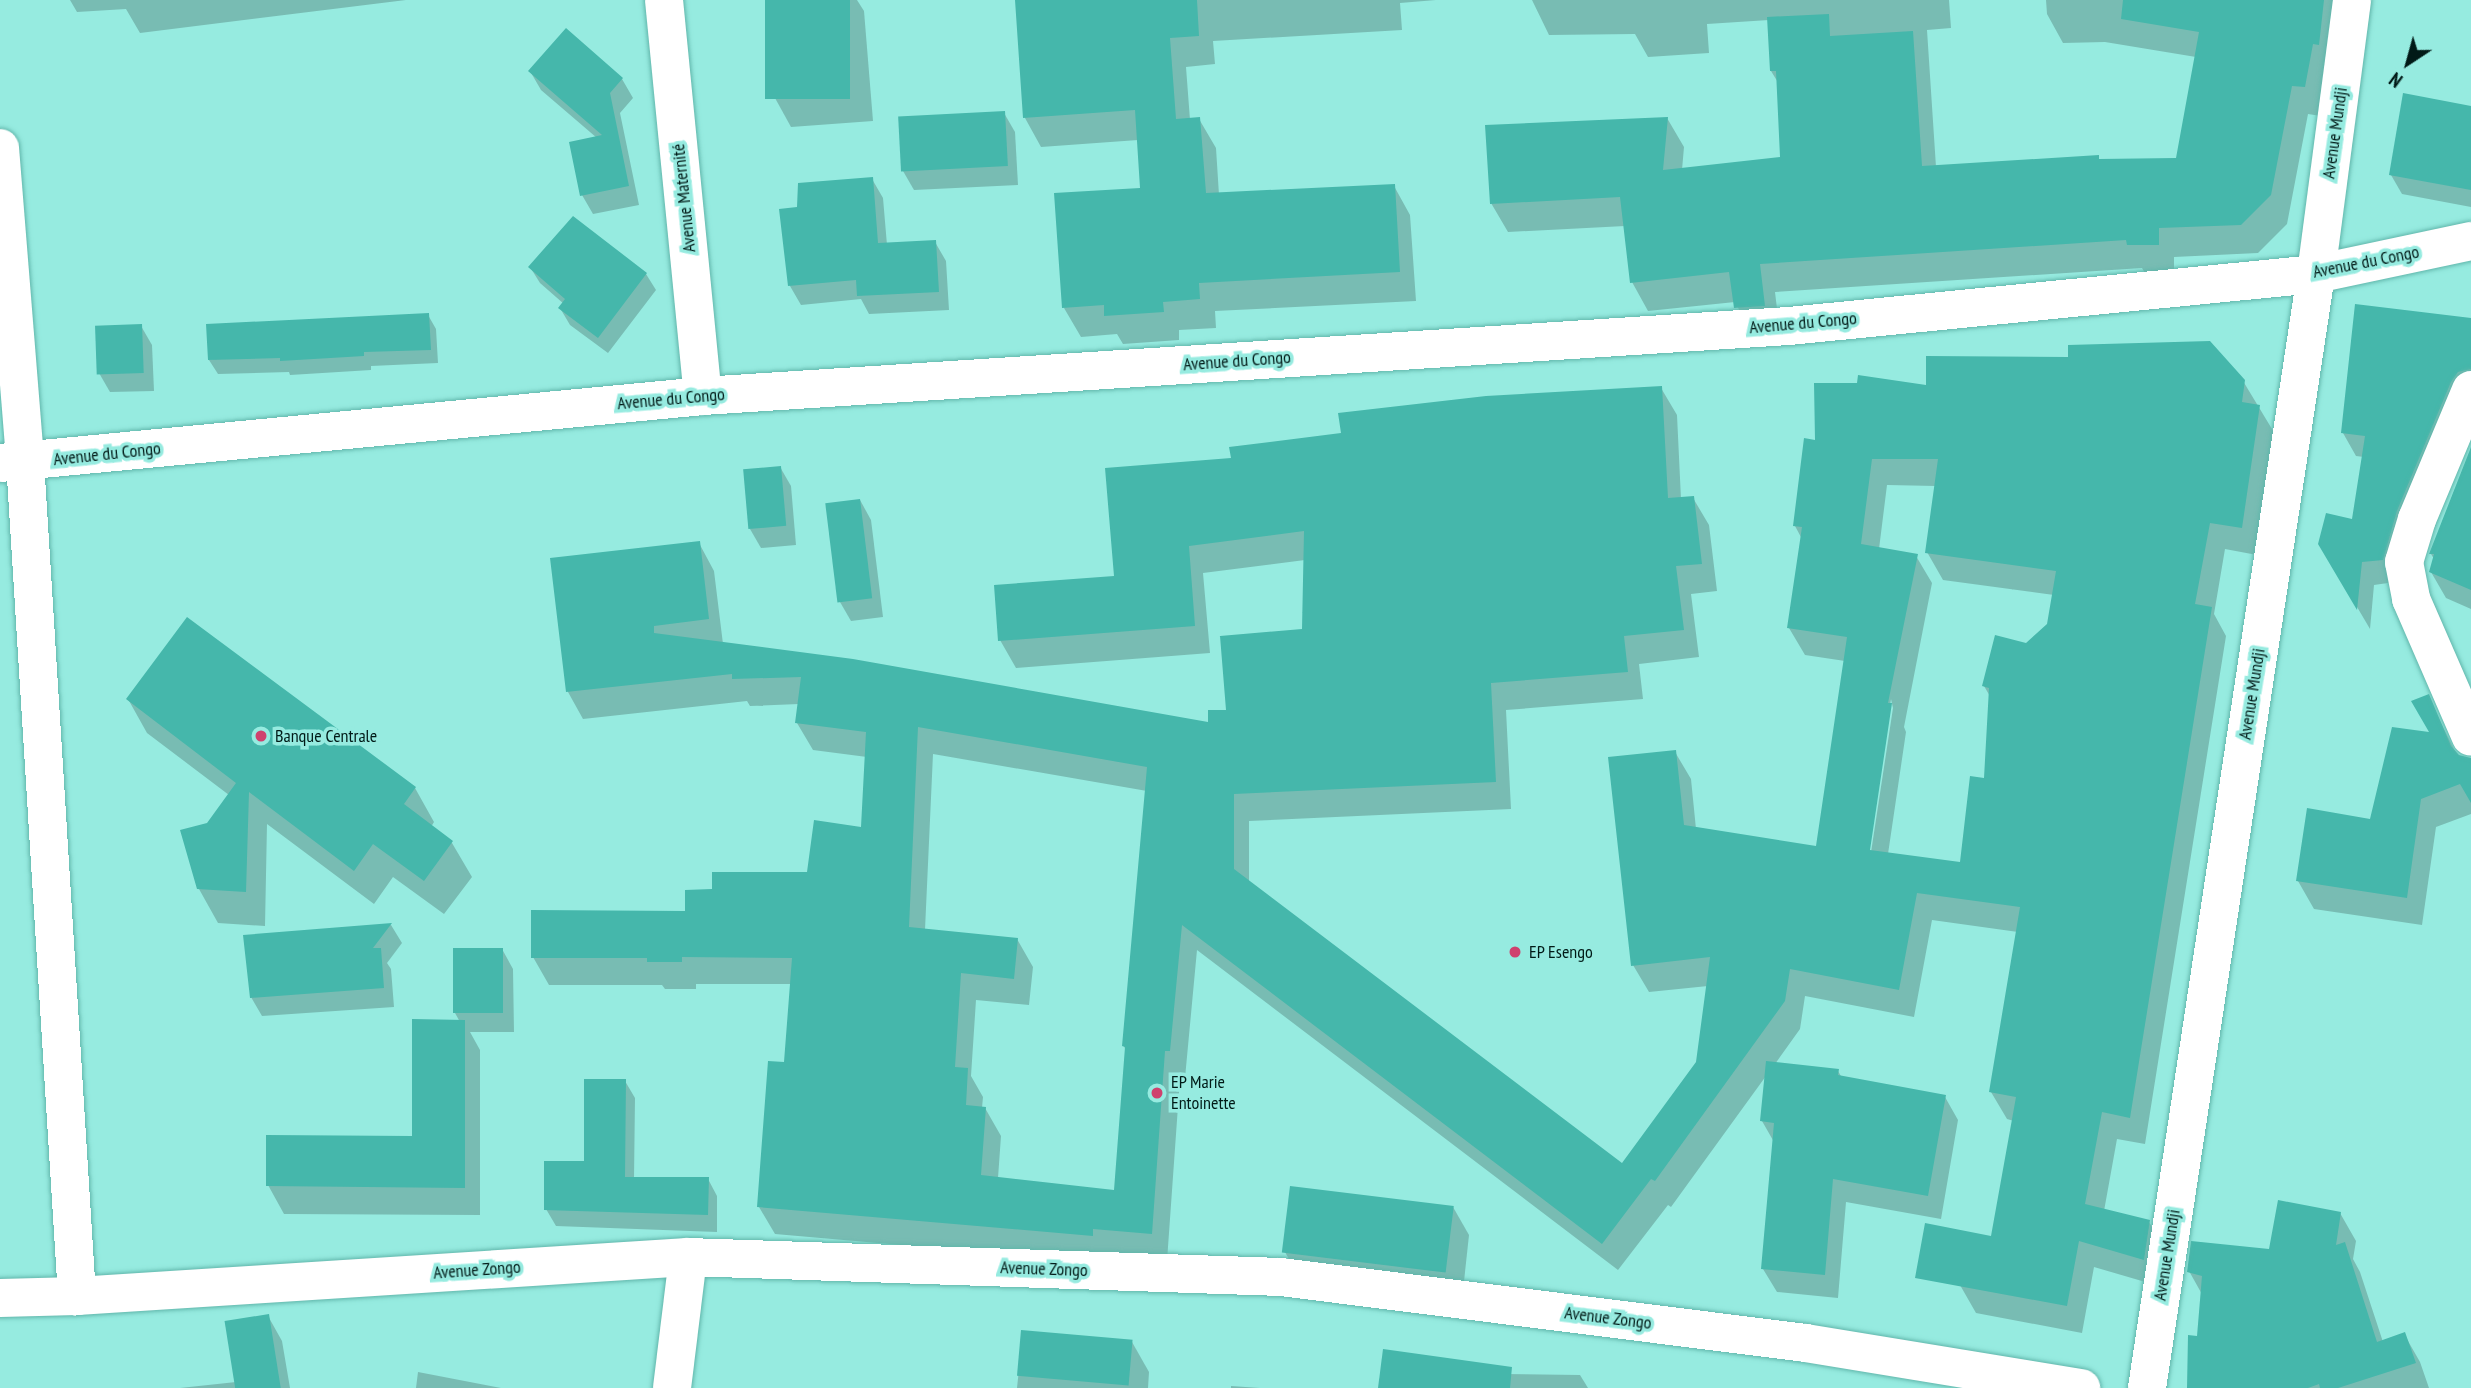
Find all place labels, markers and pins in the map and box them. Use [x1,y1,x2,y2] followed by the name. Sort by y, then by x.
[275,725,377,747] place label: Banque Centrale
[253,728,269,744] marker: Banque Centrale
[1529,941,1593,963] place label: EP Esengo
[1507,944,1523,960] marker: EP Esengo
[1171,1072,1236,1114] place label: EP Marie Entoinette
[1149,1085,1165,1101] marker: EP Marie Entoinette

